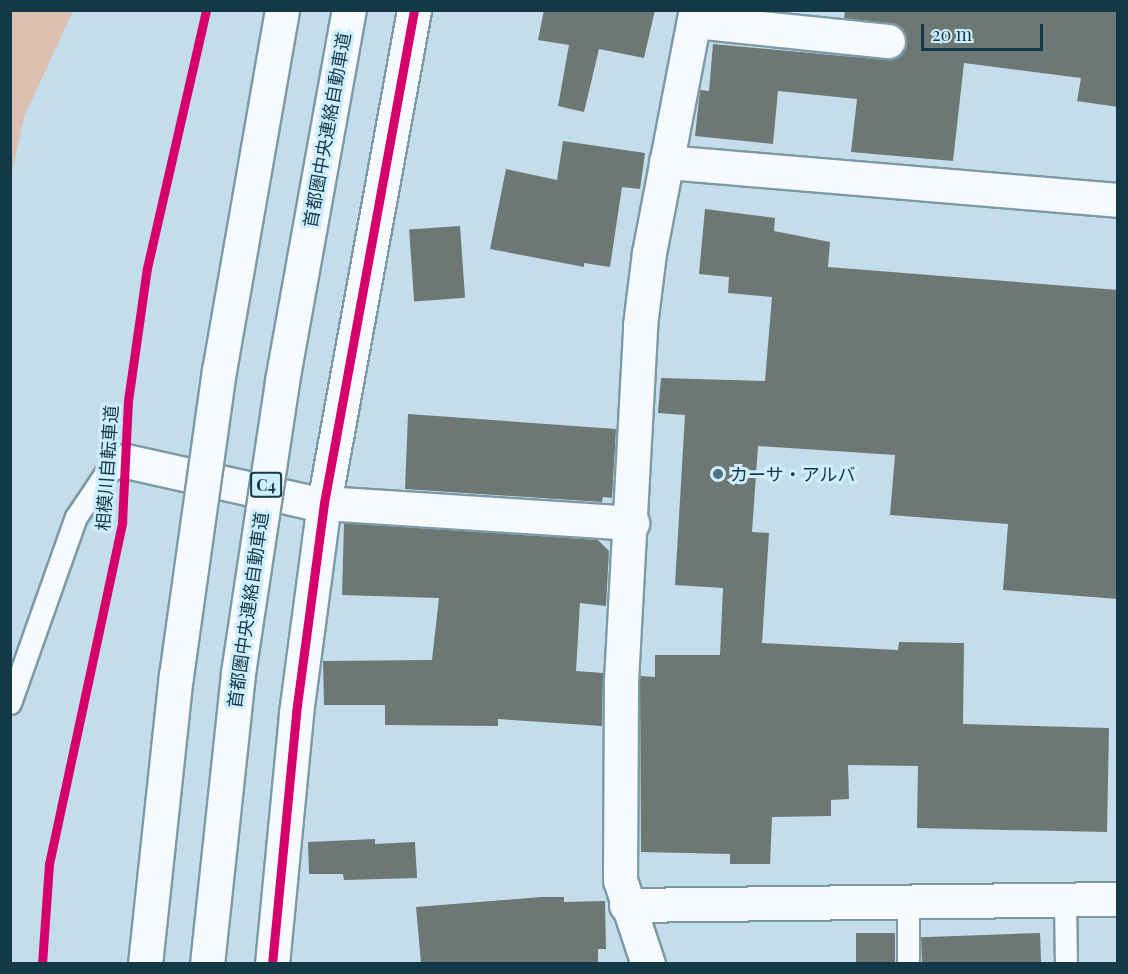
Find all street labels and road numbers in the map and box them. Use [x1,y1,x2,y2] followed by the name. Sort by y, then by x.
[299,31,355,229] street label: 首都圏中央連絡自動車道
[92,404,122,532] street label: 相模川自転車道
[250,472,282,498] road number: C4
[224,510,272,710] street label: 首都圏中央連絡自動車道

